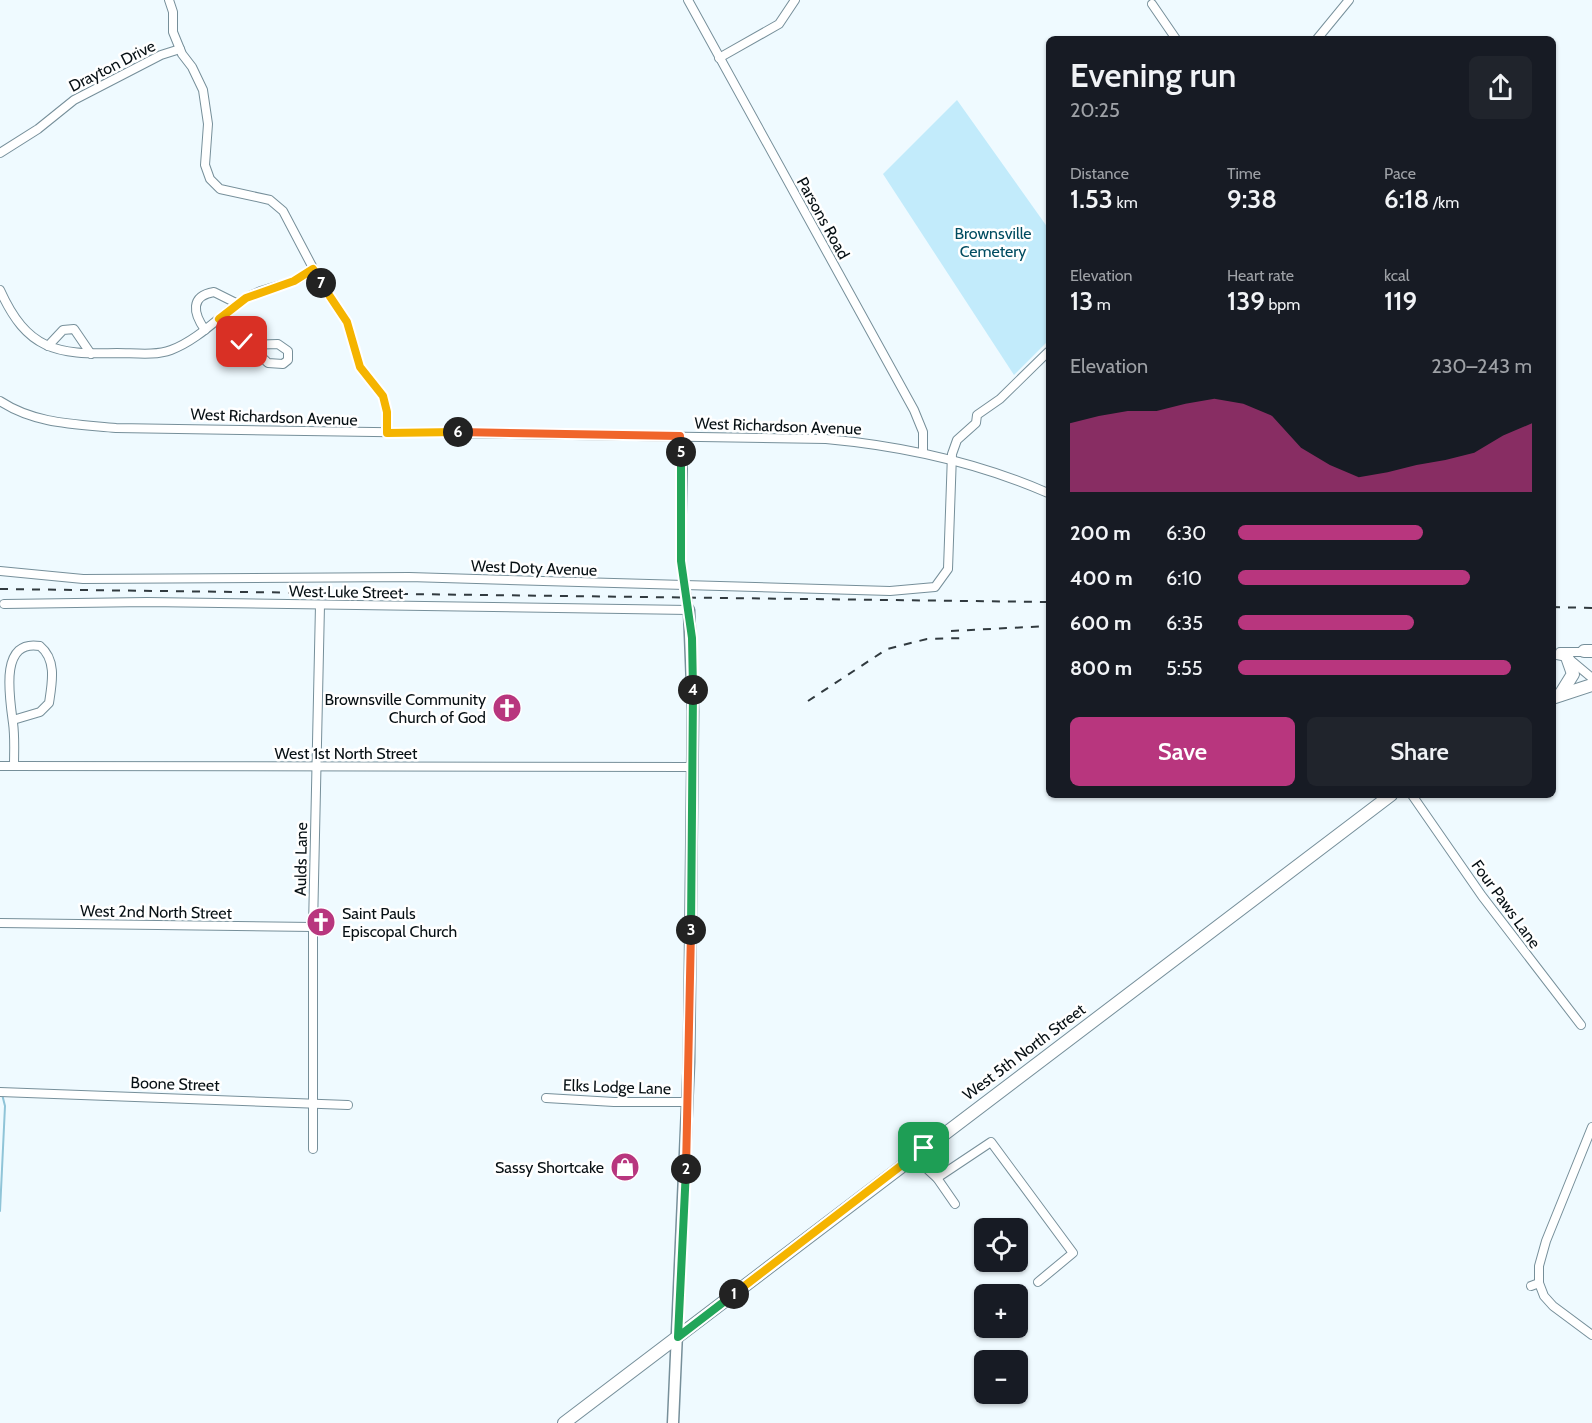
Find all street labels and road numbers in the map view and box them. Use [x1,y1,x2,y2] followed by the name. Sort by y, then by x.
[66,36,158,96] street label: Drayton Drive
[793,174,853,262] street label: Parsons Road
[190,405,358,429] street label: West Richardson Avenue
[694,414,862,438] street label: West Richardson Avenue
[471,556,597,580] street label: West Doty Avenue
[289,582,404,603] street label: West Luke Street
[275,744,418,763] street label: West 1st North Street
[291,822,311,896] street label: Aulds Lane
[1468,856,1544,952] street label: Four Paws Lane
[80,901,233,923] street label: West 2nd North Street
[959,999,1089,1104] street label: West 5th North Street
[130,1073,220,1095] street label: Boone Street
[563,1076,671,1098] street label: Elks Lodge Lane

